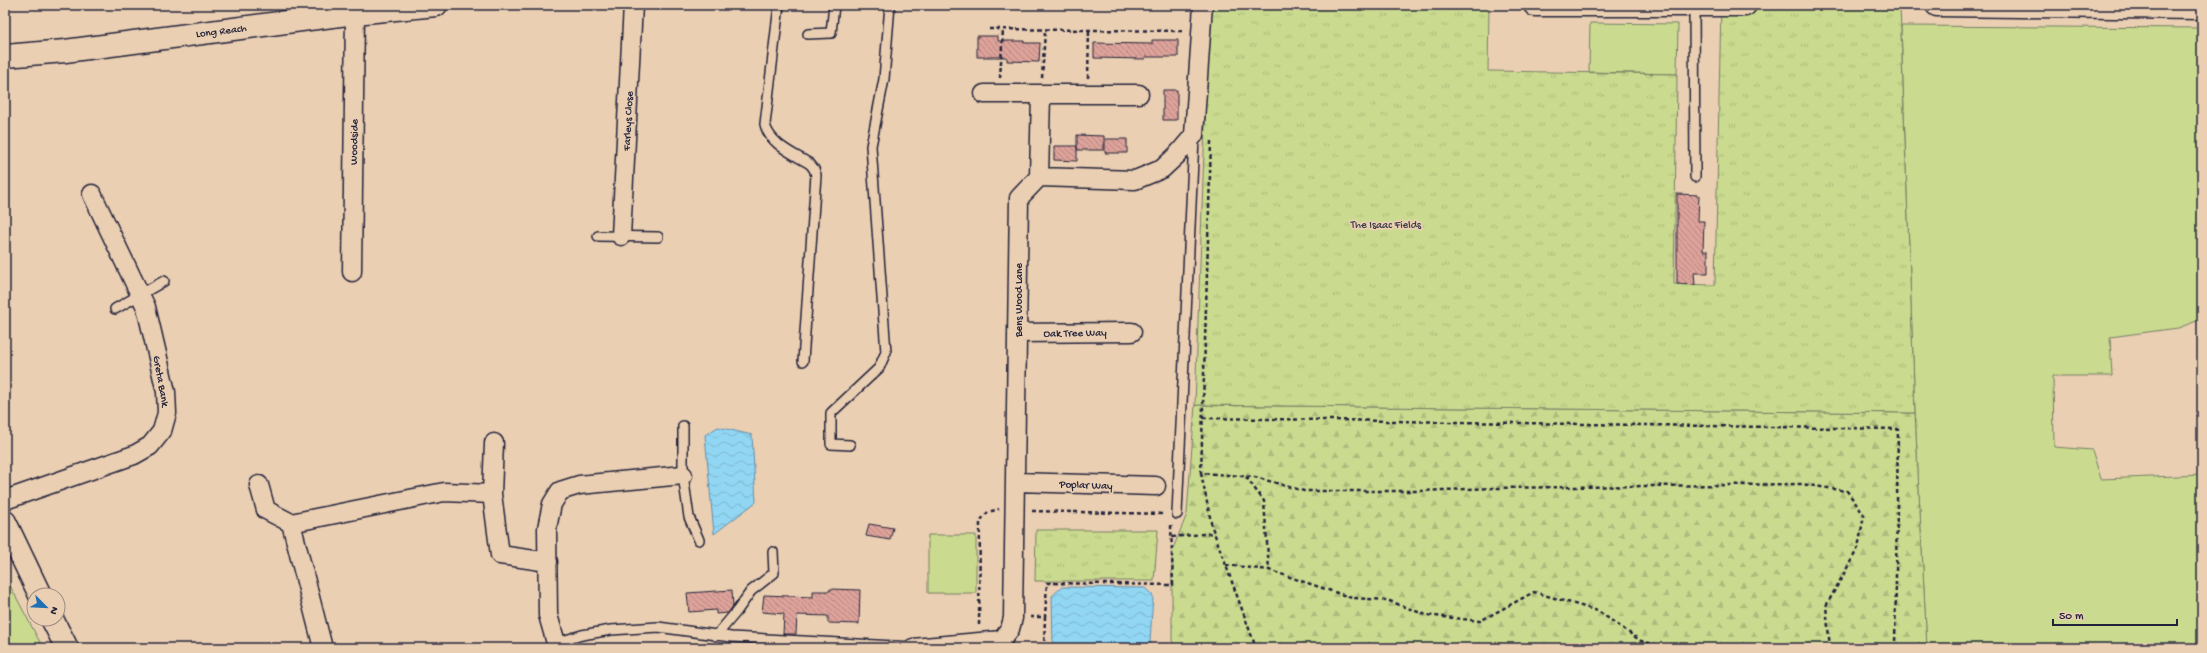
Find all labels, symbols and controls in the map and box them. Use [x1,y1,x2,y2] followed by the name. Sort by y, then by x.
[195,23,247,41] street label: Long Reach
[621,91,637,152] street label: Farleys Close
[349,119,361,165] street label: Woodside
[1350,220,1422,232] park label: The Isaac Fields
[1014,263,1026,338] street label: Bens Wood Lane
[1043,327,1107,341] street label: Oak Tree Way
[150,355,171,409] street label: Greta Bank
[1058,479,1113,493] street label: Poplar Way
[26,587,66,627] north arrow
[2053,601,2177,627] scale bar
[46,605,60,616] text: N
[2059,610,2084,624] text: 50 m

